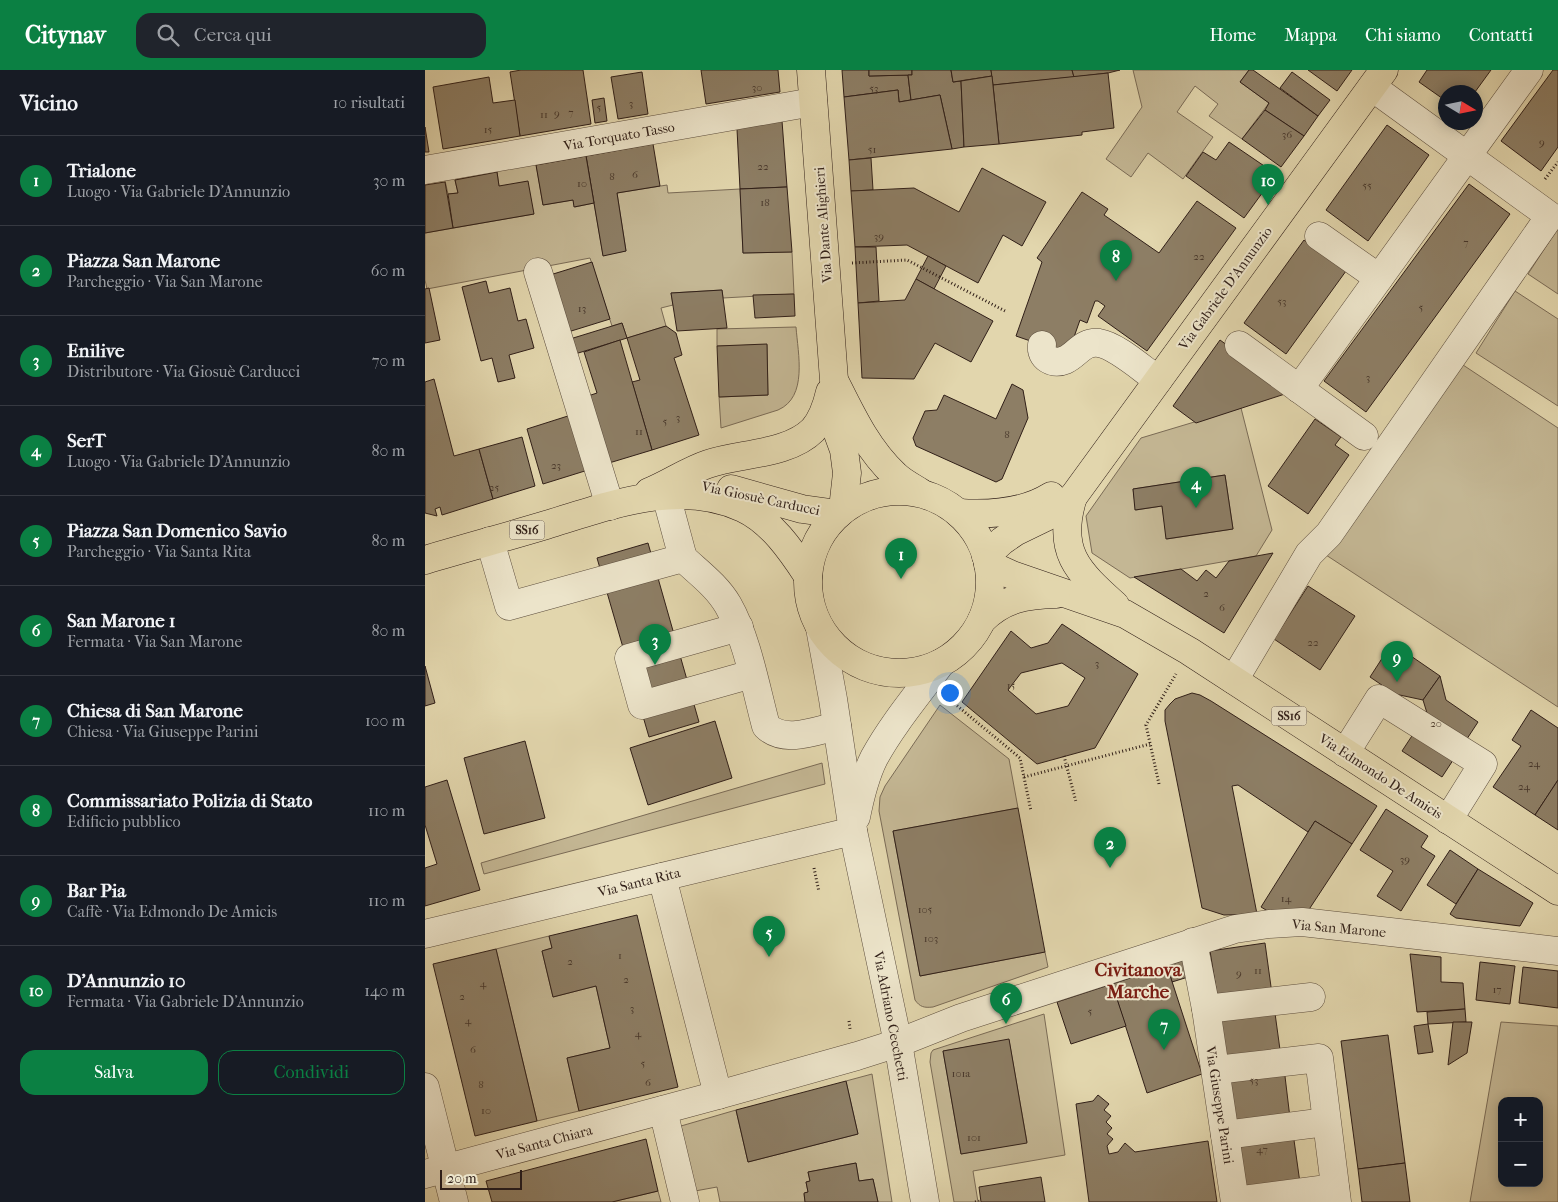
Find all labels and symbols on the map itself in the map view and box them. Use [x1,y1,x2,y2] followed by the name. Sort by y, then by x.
[752,81,762,94] house number: 30
[869,82,879,95] house number: 53
[1438,85,1483,130] north arrow
[629,97,633,110] house number: 3
[597,101,602,114] house number: 5
[568,106,574,119] house number: 7
[554,107,560,120] house number: 9
[540,108,548,121] house number: 11
[561,118,676,155] street label: Via Torquato Tasso
[484,123,493,136] house number: 15
[1282,128,1292,141] house number: 36
[1539,136,1545,149] house number: 9
[868,143,876,156] house number: 51
[757,160,769,173] house number: 22
[1252,164,1284,205] pin: 10
[811,166,836,285] street label: Via Dante Alighieri
[632,168,638,181] house number: 6
[609,170,615,183] house number: 8
[577,177,587,190] house number: 10
[1362,179,1372,192] house number: 55
[760,196,770,209] house number: 18
[1174,223,1276,354] street label: Via Gabriele D'Annunzio
[874,230,884,243] house number: 39
[1463,236,1469,249] house number: 7
[1100,240,1132,281] pin: 8
[1193,250,1205,263] house number: 22
[1277,295,1287,308] house number: 53
[1419,301,1424,314] house number: 5
[578,302,586,315] house number: 13
[1366,371,1370,384] house number: 3
[676,411,680,424] house number: 3
[663,415,668,428] house number: 5
[635,425,643,438] house number: 11
[1004,428,1010,441] house number: 8
[551,459,561,472] house number: 23
[1180,467,1212,508] pin: 4
[699,477,822,519] street label: Via Giosuè Carducci
[489,481,499,494] house number: 25
[509,520,545,540] road number: SS16
[885,538,917,579] pin: 1
[1203,587,1209,600] house number: 2
[1219,601,1225,614] house number: 6
[639,624,671,665] pin: 3
[1307,636,1319,649] house number: 22
[1381,641,1413,682] pin: 9
[1095,657,1099,670] house number: 3
[1007,679,1016,692] house number: 15
[937,680,963,706] your location
[1271,706,1307,726] road number: SS16
[1430,717,1442,730] house number: 20
[1315,730,1446,823] street label: Via Edmondo De Amicis
[1528,757,1541,770] house number: 24
[1518,780,1531,793] house number: 24
[1094,827,1126,868] pin: 2
[1400,853,1410,866] house number: 39
[595,864,683,901] street label: Via Santa Rita
[1281,892,1292,905] house number: 14
[918,903,933,916] house number: 105
[753,916,785,957] pin: 5
[1290,916,1387,941] street label: Via San Marone
[924,932,938,945] house number: 103
[618,949,622,962] house number: 1
[869,949,911,1082] street label: Via Adriano Cecchetti
[567,955,573,968] house number: 2
[1095,959,1183,1003] district label: Civitanova Marche
[1254,964,1262,977] house number: 11
[1236,967,1242,980] house number: 9
[623,973,629,986] house number: 2
[480,977,487,990] house number: 4
[990,983,1022,1024] pin: 6
[1492,983,1502,996] house number: 17
[459,990,465,1003] house number: 2
[630,1002,634,1015] house number: 3
[1088,1005,1093,1018] house number: 5
[1148,1009,1180,1050] pin: 7
[465,1014,472,1027] house number: 4
[635,1027,642,1040] house number: 4
[470,1043,476,1056] house number: 6
[1202,1044,1237,1165] street label: Via Giuseppe Parini
[641,1057,646,1070] house number: 5
[952,1067,971,1080] house number: 101a
[1249,1074,1259,1087] house number: 53
[645,1076,651,1089] house number: 6
[478,1078,484,1091] house number: 8
[481,1104,491,1117] house number: 10
[493,1121,595,1164] street label: Via Santa Chiara
[967,1131,981,1144] house number: 101
[1256,1143,1268,1156] house number: 47
[440,1167,523,1190] scale bar

